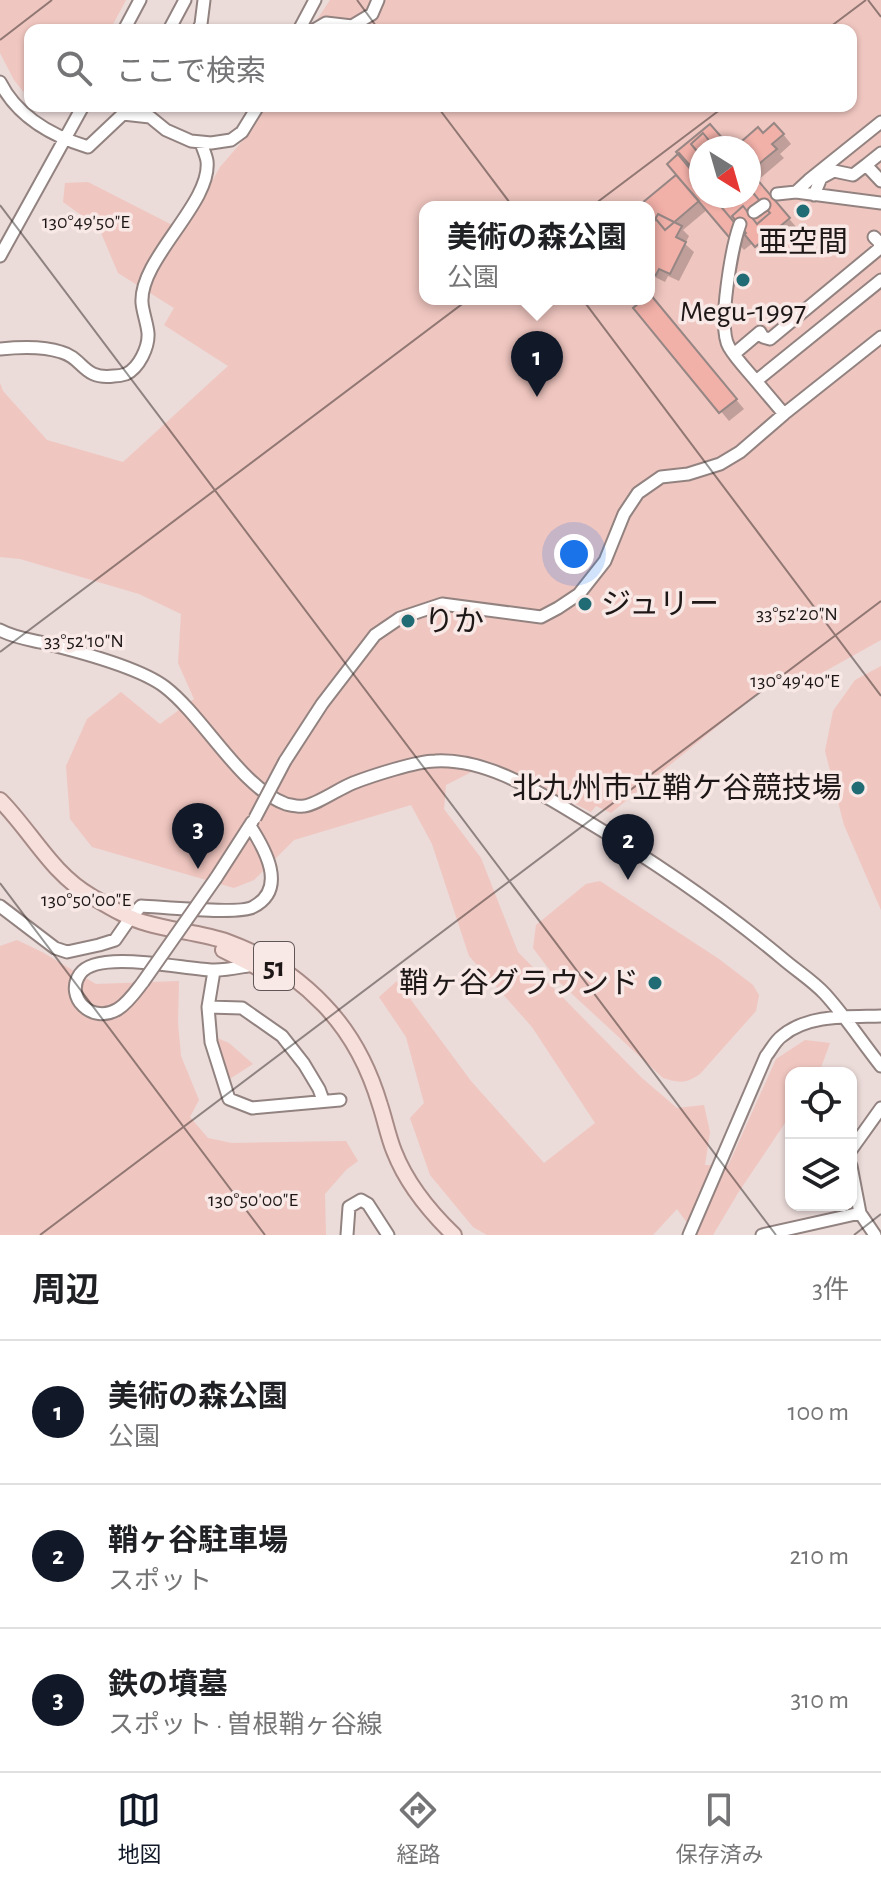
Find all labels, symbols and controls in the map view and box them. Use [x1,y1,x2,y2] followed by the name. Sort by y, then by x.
[24,24,857,112] search box
[52,46,96,90] icon: search
[116,57,266,87] text: ここで検索
[689,136,761,208] north arrow
[419,201,655,305] popup
[794,202,812,220] marker: 亜空間
[42,212,130,232] text: 130°49'50"E
[447,223,627,253] text: 美術の森公園
[758,226,848,258] place label: 亜空間
[447,265,499,291] text: 公園
[734,271,752,289] marker: Megu-1997
[680,297,806,327] place label: Megu-1997
[511,331,563,397] pin: 1
[554,534,594,574] your location
[601,590,719,620] place label: ジュリー
[576,595,594,613] marker: ジュリー
[756,604,838,624] text: 33°52'20"N
[424,607,484,637] place label: りか
[399,612,417,630] marker: りか
[44,631,124,651] text: 33°52'10"N
[750,671,840,691] text: 130°49'40"E
[512,772,842,804] place label: 北九州市立鞘ケ谷競技場
[849,779,867,797] marker: 北九州市立鞘ケ谷競技場
[172,803,224,869] pin: 3
[602,814,654,880] pin: 2
[41,890,131,910] text: 130°50'00"E
[254,942,294,990] road number: 51
[399,967,639,999] place label: 鞘ヶ谷グラウンド
[646,974,664,992] marker: 鞘ヶ谷グラウンド
[785,1067,857,1211] map controls
[785,1067,857,1139] button: locate
[785,1139,857,1211] button: layers
[208,1190,298,1210] text: 130°50'00"E
[32,1274,100,1308] text: 周辺
[812,1277,849,1303] text: 3件
[108,1382,288,1412] text: 美術の森公園
[53,1399,63,1425] text: 1
[788,1399,849,1425] text: 100 m
[108,1424,160,1450] text: 公園
[108,1526,288,1556] text: 鞘ヶ谷駐車場
[52,1543,64,1569] text: 2
[789,1543,849,1569] text: 210 m
[108,1568,212,1594] text: スポット
[108,1670,228,1700] text: 鉄の墳墓
[52,1687,64,1713] text: 3
[791,1687,849,1713] text: 310 m
[108,1712,383,1738] text: スポット · 曽根鞘ヶ谷線
[117,1788,162,1868] tab: 地図
[396,1788,441,1868] tab: 経路
[675,1788,764,1868] tab: 保存済み

